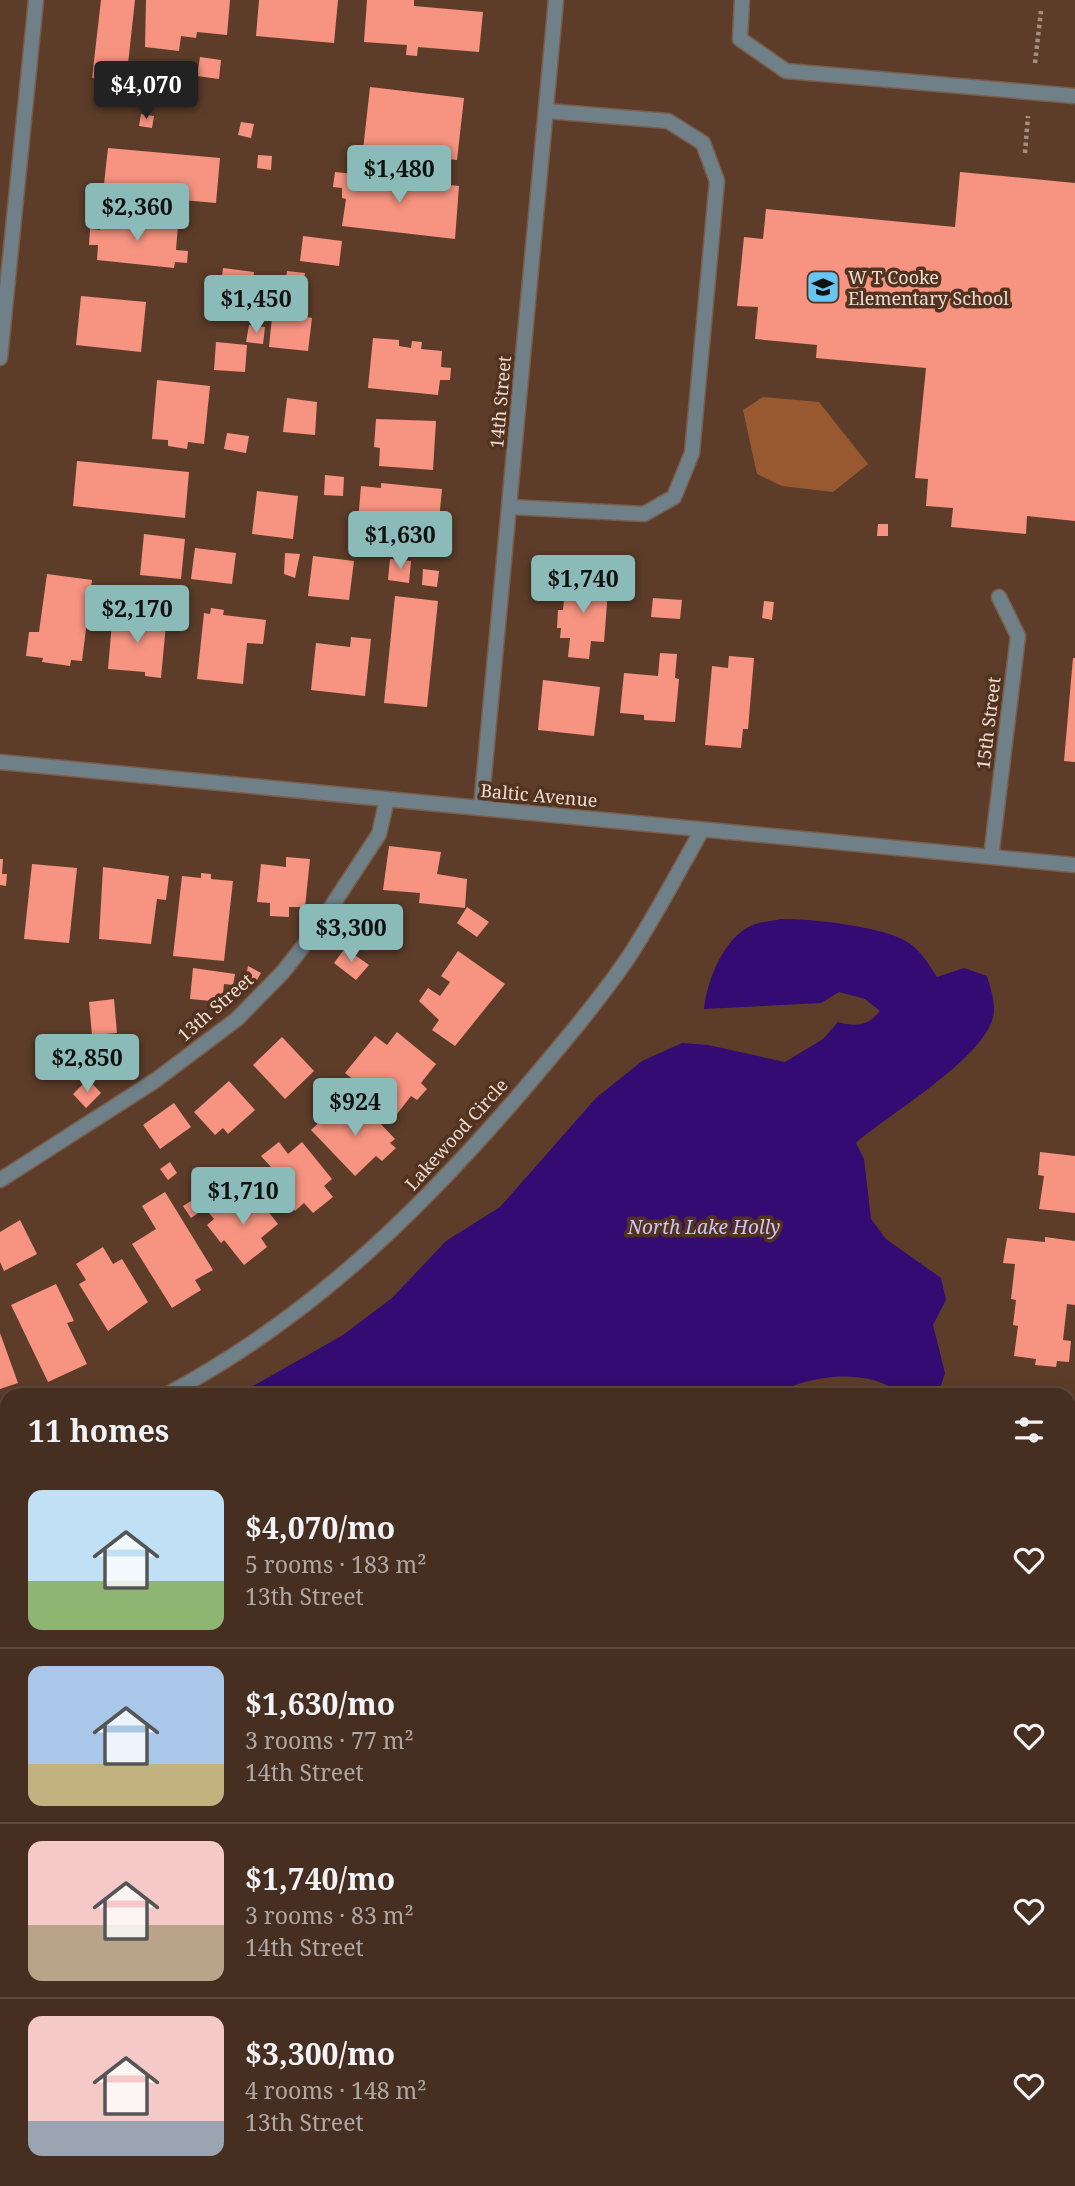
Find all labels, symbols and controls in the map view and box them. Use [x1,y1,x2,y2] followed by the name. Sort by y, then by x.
[89,61,203,121] pin: $4,070
[110,68,182,100] text: $4,070
[342,146,456,205] pin: $1,480
[363,152,435,184] text: $1,480
[80,184,194,243] pin: $2,360
[101,190,173,222] text: $2,360
[848,265,1009,310] place label: W T Cooke Elementary School
[804,268,842,306] school or university icon: W T Cooke Elementary School
[199,276,313,335] pin: $1,450
[220,282,292,314] text: $1,450
[484,355,516,449] street label: 14th Street
[343,512,457,571] pin: $1,630
[364,518,436,550] text: $1,630
[526,556,640,615] pin: $1,740
[547,562,619,594] text: $1,740
[80,586,194,645] pin: $2,170
[101,592,173,624] text: $2,170
[970,675,1006,771] street label: 15th Street
[479,778,599,812] street label: Baltic Avenue
[294,904,408,964] pin: $3,300
[315,911,387,943] text: $3,300
[172,968,258,1046] street label: 13th Street
[30,1034,144,1094] pin: $2,850
[51,1041,123,1073] text: $2,850
[399,1073,513,1195] street label: Lakewood Circle
[314,1078,396,1138] pin: $924
[329,1085,381,1117] text: $924
[186,1168,300,1227] pin: $1,710
[207,1174,279,1206] text: $1,710
[627,1214,780,1240] water label: North Lake Holly
[28,1410,169,1451] text: 11 homes
[1010,1411,1048,1449] icon: filters
[245,1507,395,1548] text: $4,070/mo
[84,1518,168,1602] icon: home
[1010,1541,1048,1579] icon: heart
[245,1548,427,1580] text: 5 rooms · 183 m²
[245,1580,364,1612] text: 13th Street
[245,1683,395,1724] text: $1,630/mo
[84,1694,168,1778] icon: home
[1010,1717,1048,1755] icon: heart
[245,1724,414,1756] text: 3 rooms · 77 m²
[245,1756,364,1788] text: 14th Street
[245,1858,395,1899] text: $1,740/mo
[84,1869,168,1953] icon: home
[1010,1892,1048,1930] icon: heart
[245,1899,414,1931] text: 3 rooms · 83 m²
[245,1931,364,1963] text: 14th Street
[245,2033,395,2074] text: $3,300/mo
[84,2044,168,2128] icon: home
[1010,2067,1048,2105] icon: heart
[245,2074,427,2106] text: 4 rooms · 148 m²
[245,2106,364,2138] text: 13th Street

